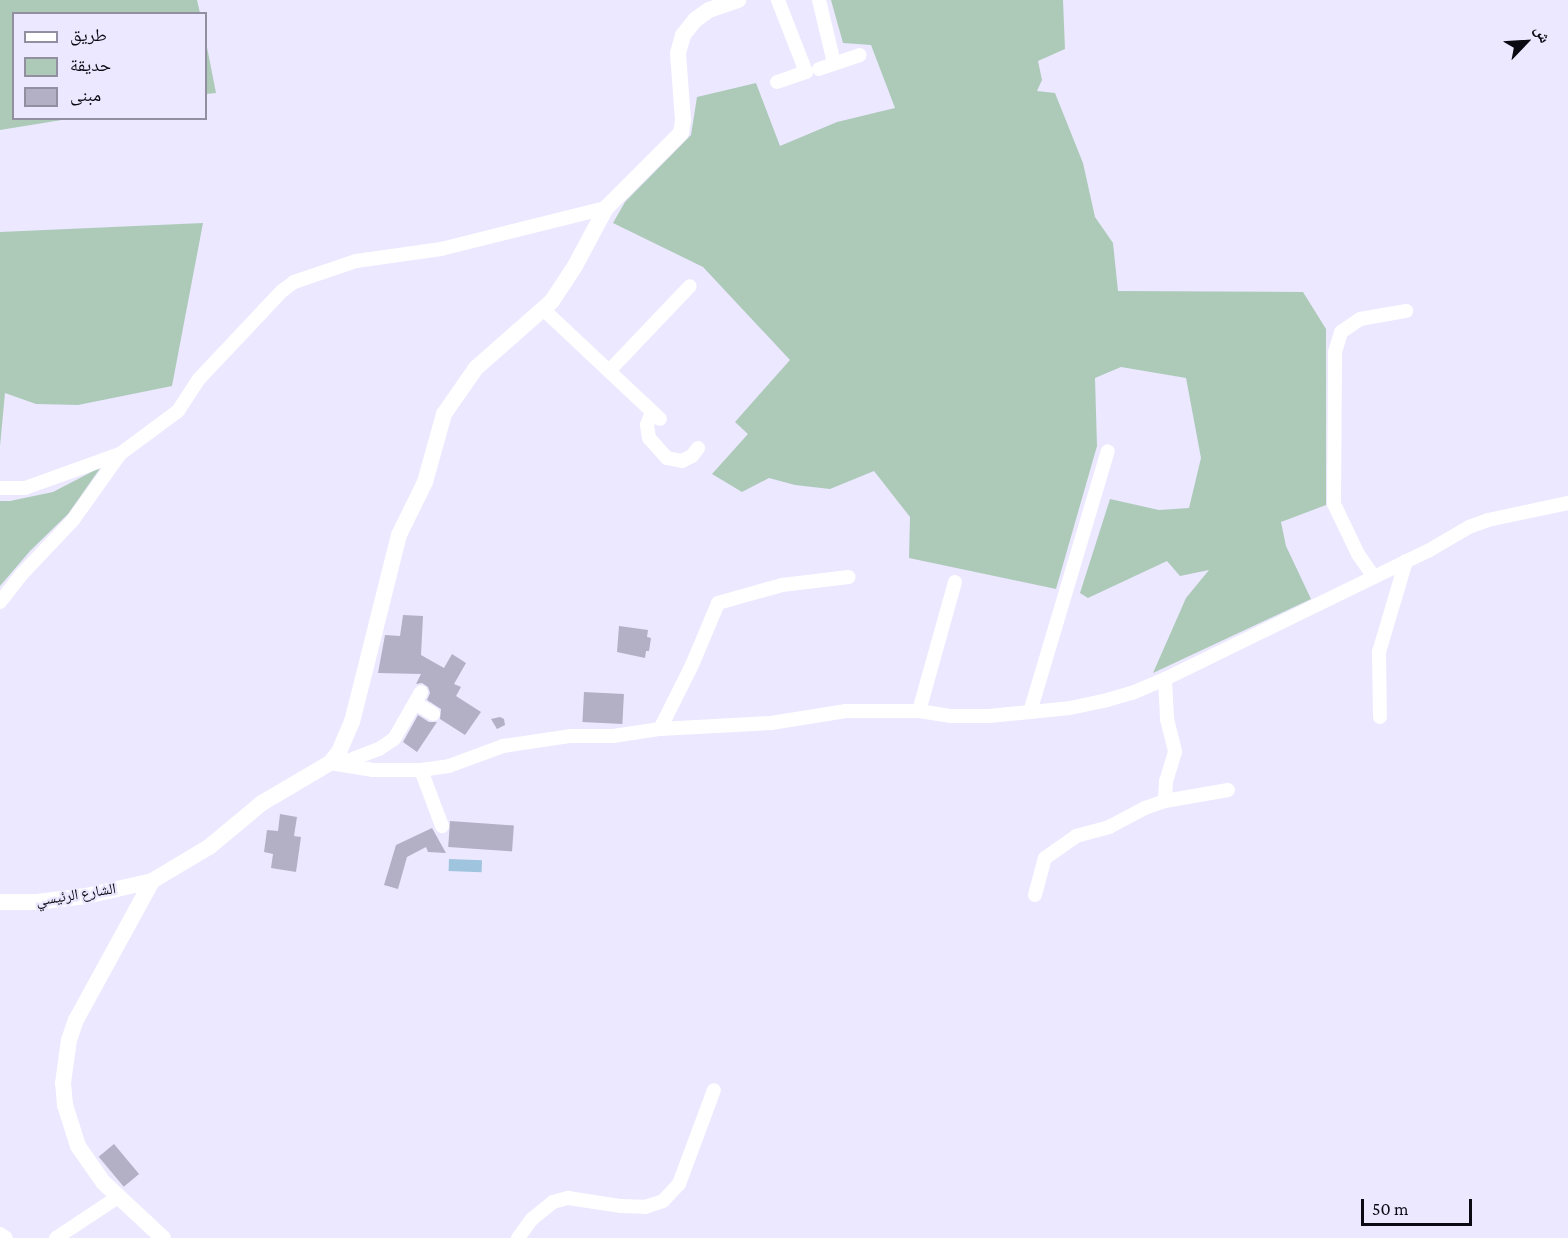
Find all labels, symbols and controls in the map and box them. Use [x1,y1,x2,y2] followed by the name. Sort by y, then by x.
[12,12,207,120] legend
[1496,12,1556,72] north arrow
[1531,23,1554,45] text: ش
[70,25,107,45] text: طريق
[70,55,111,75] text: حديقة
[70,85,101,105] text: مبنى
[35,880,117,910] street label: الشارع الرئيسي
[1364,1187,1475,1225] scale bar
[1372,1199,1409,1219] text: 50 m

